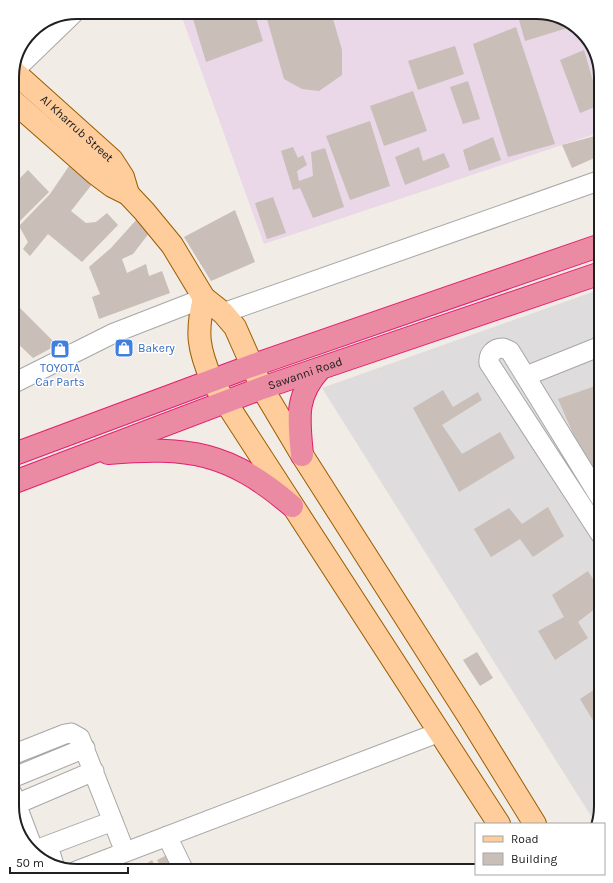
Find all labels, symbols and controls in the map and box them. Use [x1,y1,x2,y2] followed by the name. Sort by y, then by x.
[38,92,117,165] street label: Al Kharrub Street
[113,337,135,359] shop icon: Bakery
[49,338,71,360] shop icon: TOYOTA Car Parts
[138,341,175,355] place label: Bakery
[266,354,344,392] street label: Sawanni Road
[35,361,85,389] place label: TOYOTA Car Parts
[475,823,605,875] legend
[511,832,539,846] text: Road
[10,849,128,875] scale bar
[511,852,558,866] text: Building
[16,856,44,870] text: 50 m

